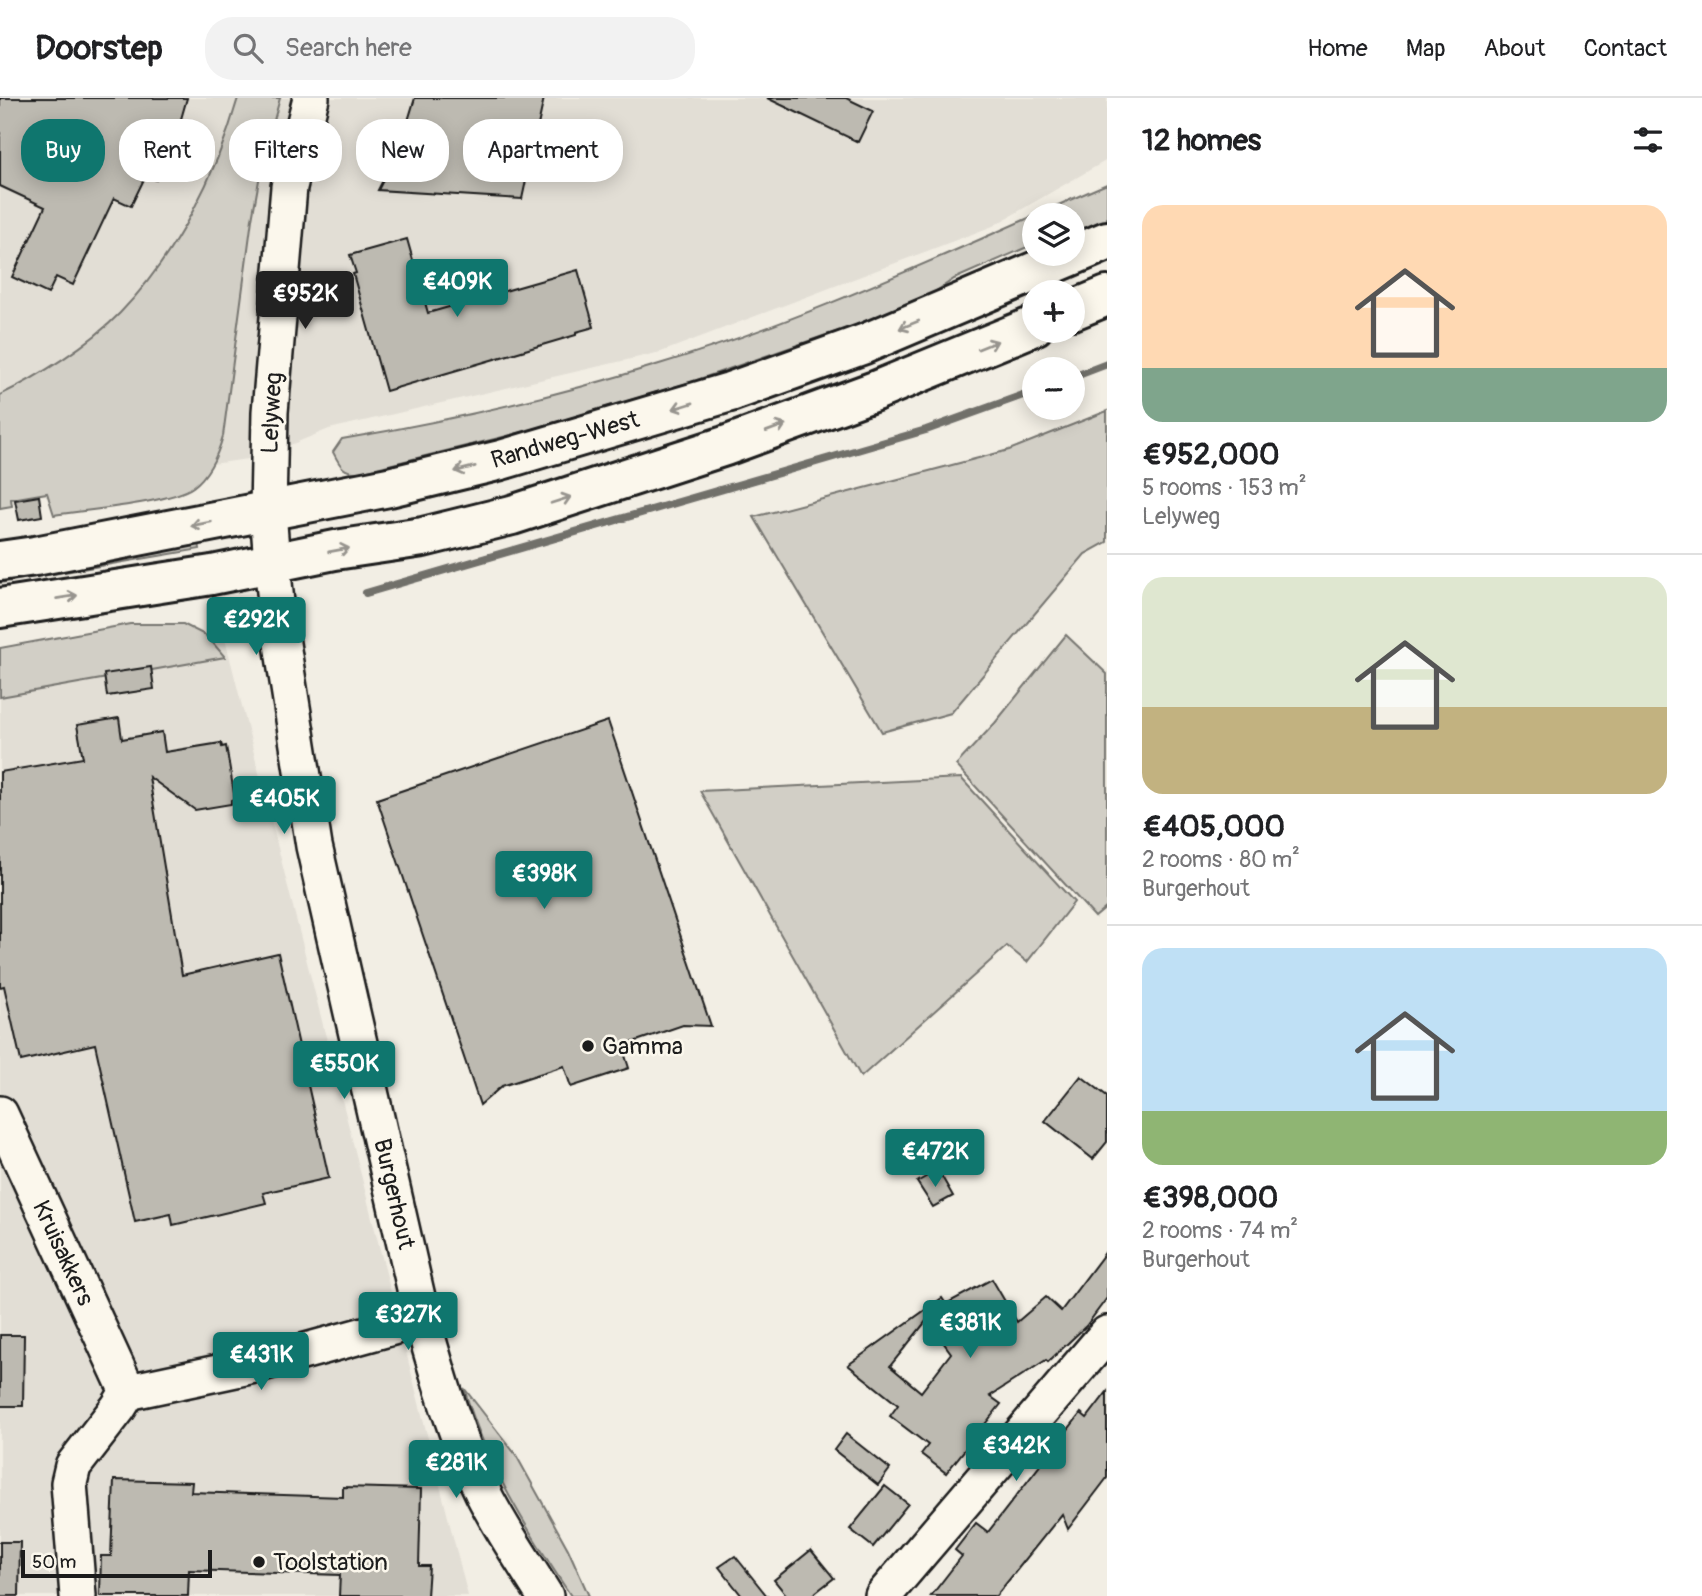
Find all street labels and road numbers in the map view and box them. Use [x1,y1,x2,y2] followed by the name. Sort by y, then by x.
[255,372,289,454] street label: Lelyweg
[488,405,643,475] street label: Randweg-West
[367,1136,421,1252] street label: Burgerhout
[26,1196,100,1310] street label: Kruisakkers

